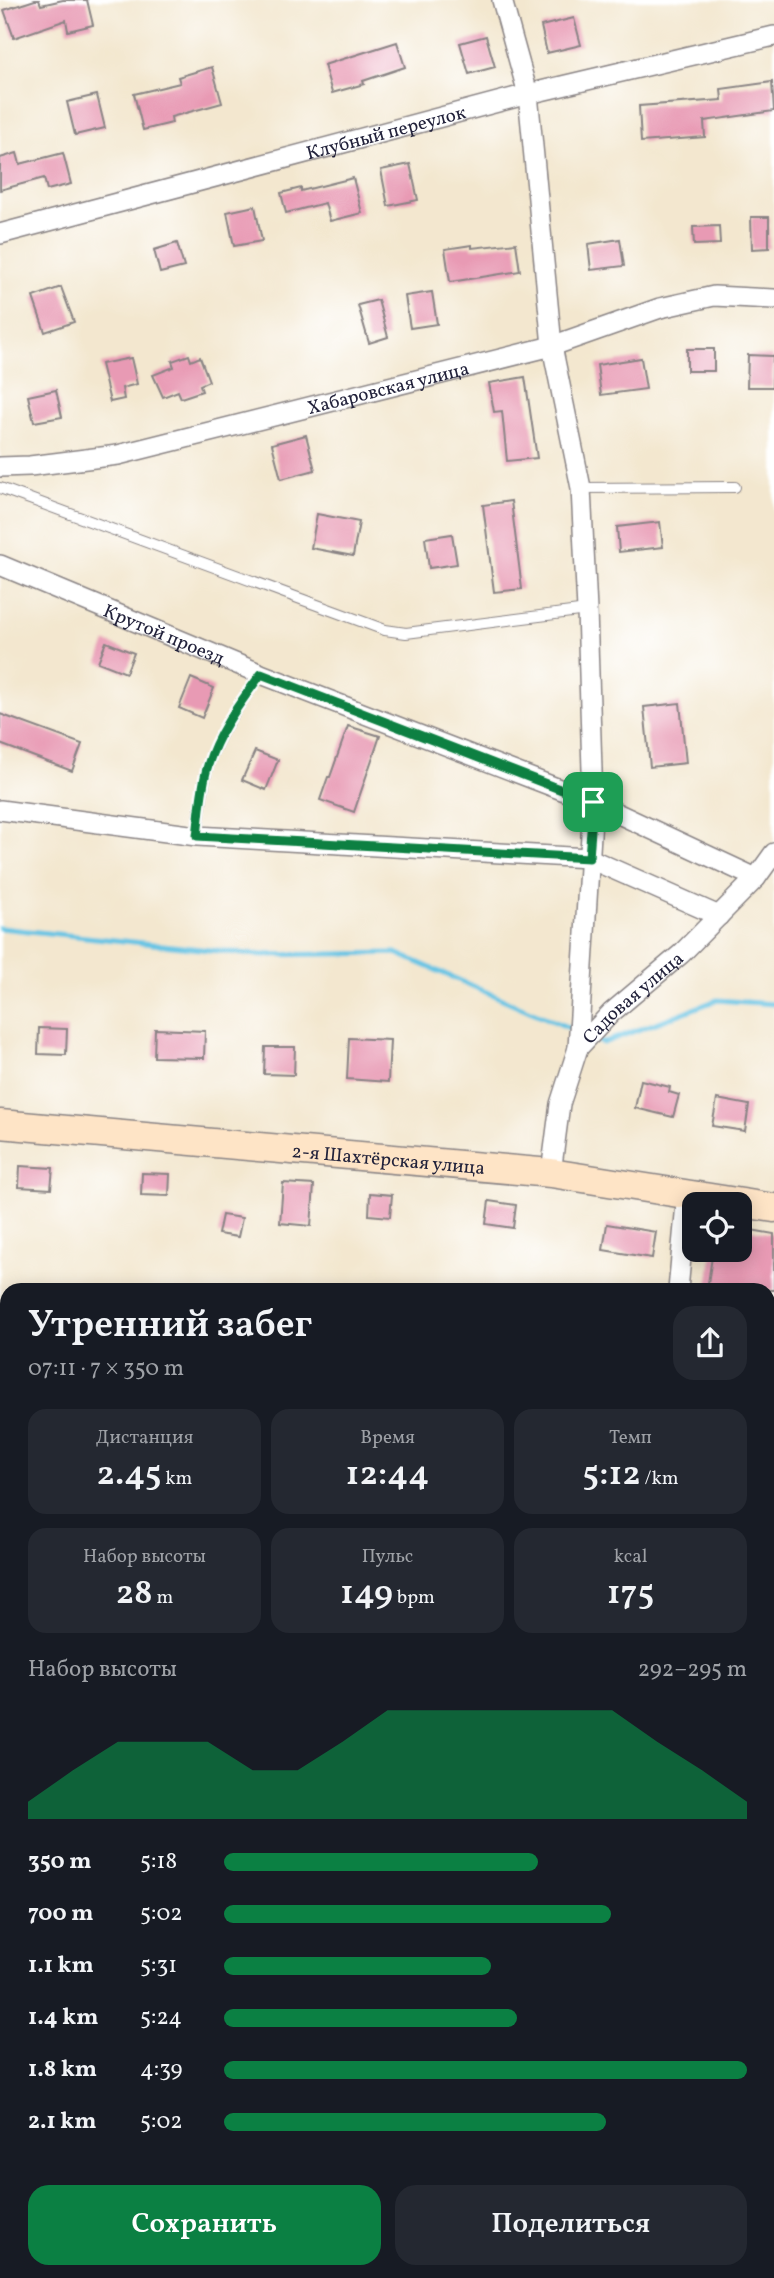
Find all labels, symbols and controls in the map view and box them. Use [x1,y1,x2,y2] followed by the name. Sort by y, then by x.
[304,100,469,167] street label: Клубный переулок
[305,356,472,422] street label: Хабаровская улица
[99,599,228,672] street label: Крутой проезд
[563,772,623,832] pin
[574,783,612,821] icon: arrive
[577,946,690,1051] street label: Садовая улица
[291,1139,486,1182] street label: 2-я Шахтёрская улица
[682,1192,752,1262] map controls
[682,1192,752,1262] button: locate
[28,1300,312,1353] text: Утренний забег
[673,1306,747,1380] button: share
[28,1353,184,1385] text: 07:11 · 7 × 350 m
[96,1425,193,1451] text: Дистанция
[360,1425,415,1451] text: Время
[609,1425,652,1451] text: Темп
[97,1451,161,1499] text: 2.45
[346,1451,429,1499] text: 12:44
[582,1451,641,1499] text: 5:12
[161,1466,192,1492] text: km
[641,1466,679,1492] text: /km
[83,1544,206,1570] text: Набор высоты
[362,1544,413,1570] text: Пульс
[614,1544,647,1570] text: kcal
[116,1570,153,1618] text: 28
[340,1570,393,1618] text: 149
[607,1570,654,1618] text: 175
[153,1585,173,1611] text: m
[393,1585,435,1611] text: bpm
[28,1654,177,1686] text: Набор высоты
[638,1654,747,1686] text: 292–295 m
[28,1846,92,1878] text: 350 m
[140,1846,177,1878] text: 5:18
[28,1898,94,1930] text: 700 m
[140,1898,183,1930] text: 5:02
[28,1950,94,1982] text: 1.1 km
[140,1950,177,1982] text: 5:31
[28,2002,99,2034] text: 1.4 km
[140,2002,182,2034] text: 5:24
[28,2054,97,2086] text: 1.8 km
[140,2054,182,2086] text: 4:39
[28,2106,97,2138] text: 2.1 km
[140,2106,183,2138] text: 5:02
[28,2185,381,2265] button: Сохранить
[395,2185,747,2265] button: Поделиться

